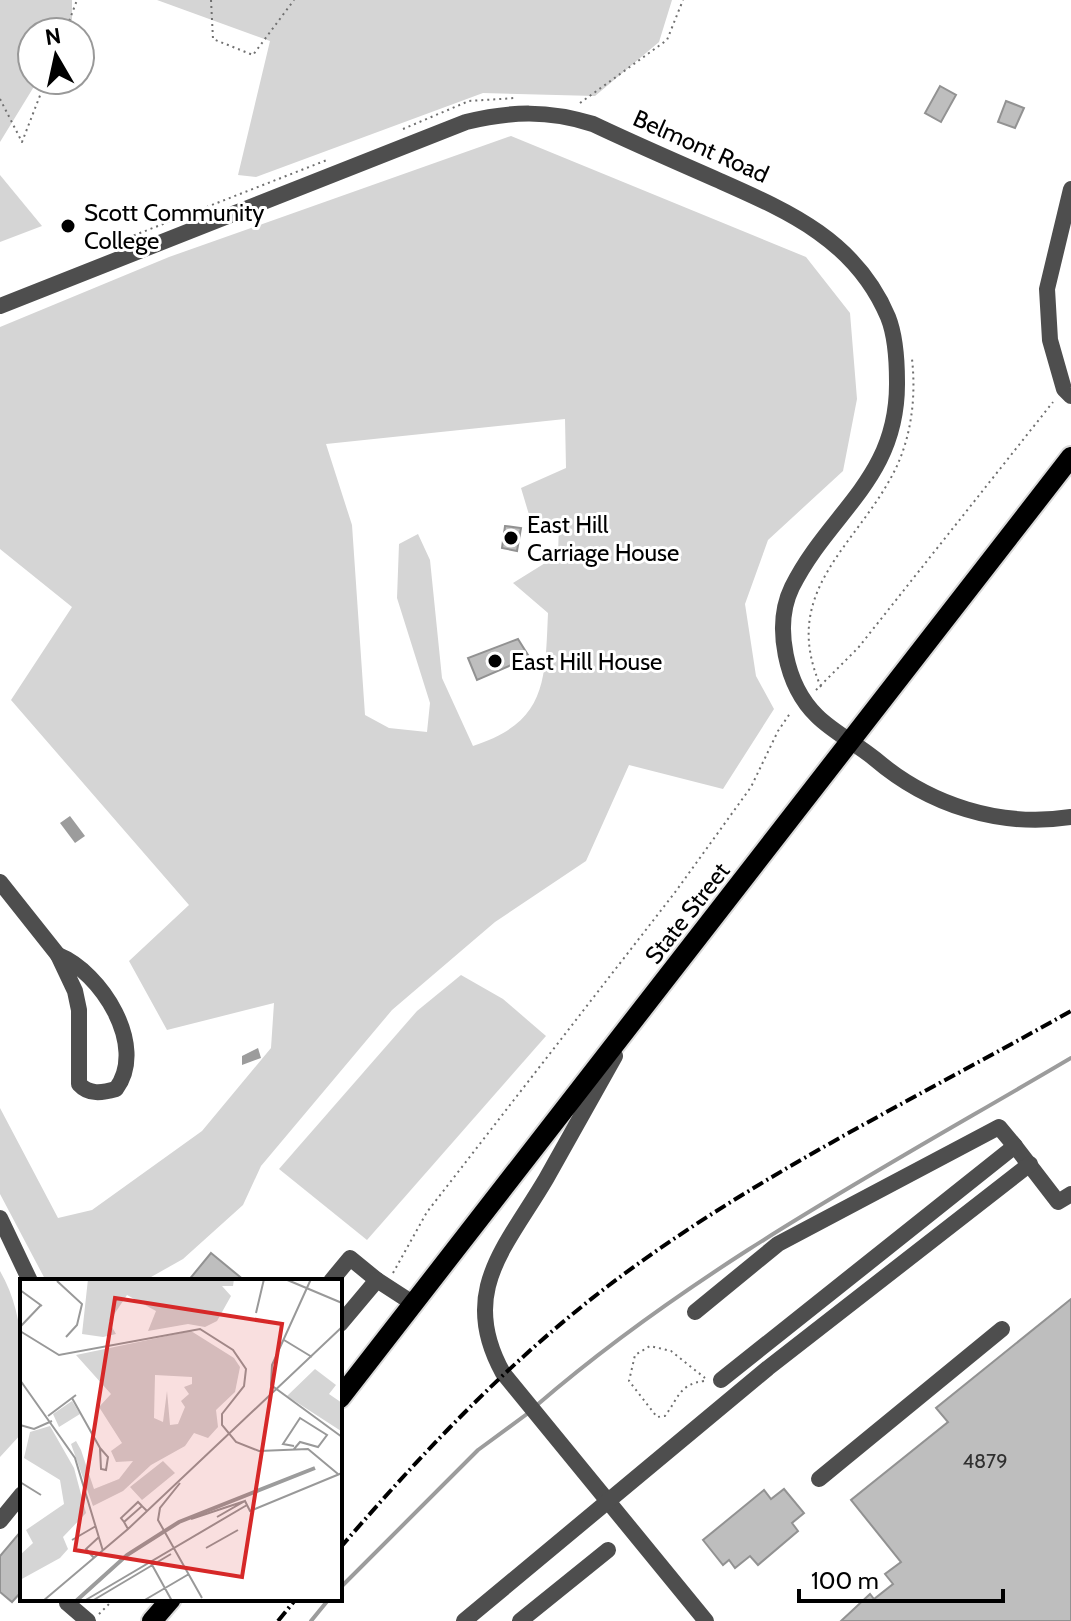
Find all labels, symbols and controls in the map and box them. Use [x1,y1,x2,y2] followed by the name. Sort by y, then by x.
[16,16,96,96] north arrow
[43,22,63,51] text: N
[629,103,773,189] street label: Belmont Road
[84,198,264,255] place label: Scott Community College
[59,217,77,235] marker: Scott Community College
[527,510,679,567] place label: East Hill Carriage House
[502,529,520,547] marker: East Hill Carriage House
[511,647,662,676] place label: East Hill House
[486,652,504,670] marker: East Hill House
[639,857,735,969] street label: State Street
[20,1279,342,1601] inset map
[962,1449,1008,1473] house number: 4879
[799,1553,1003,1603] scale bar
[811,1566,879,1595] text: 100 m

